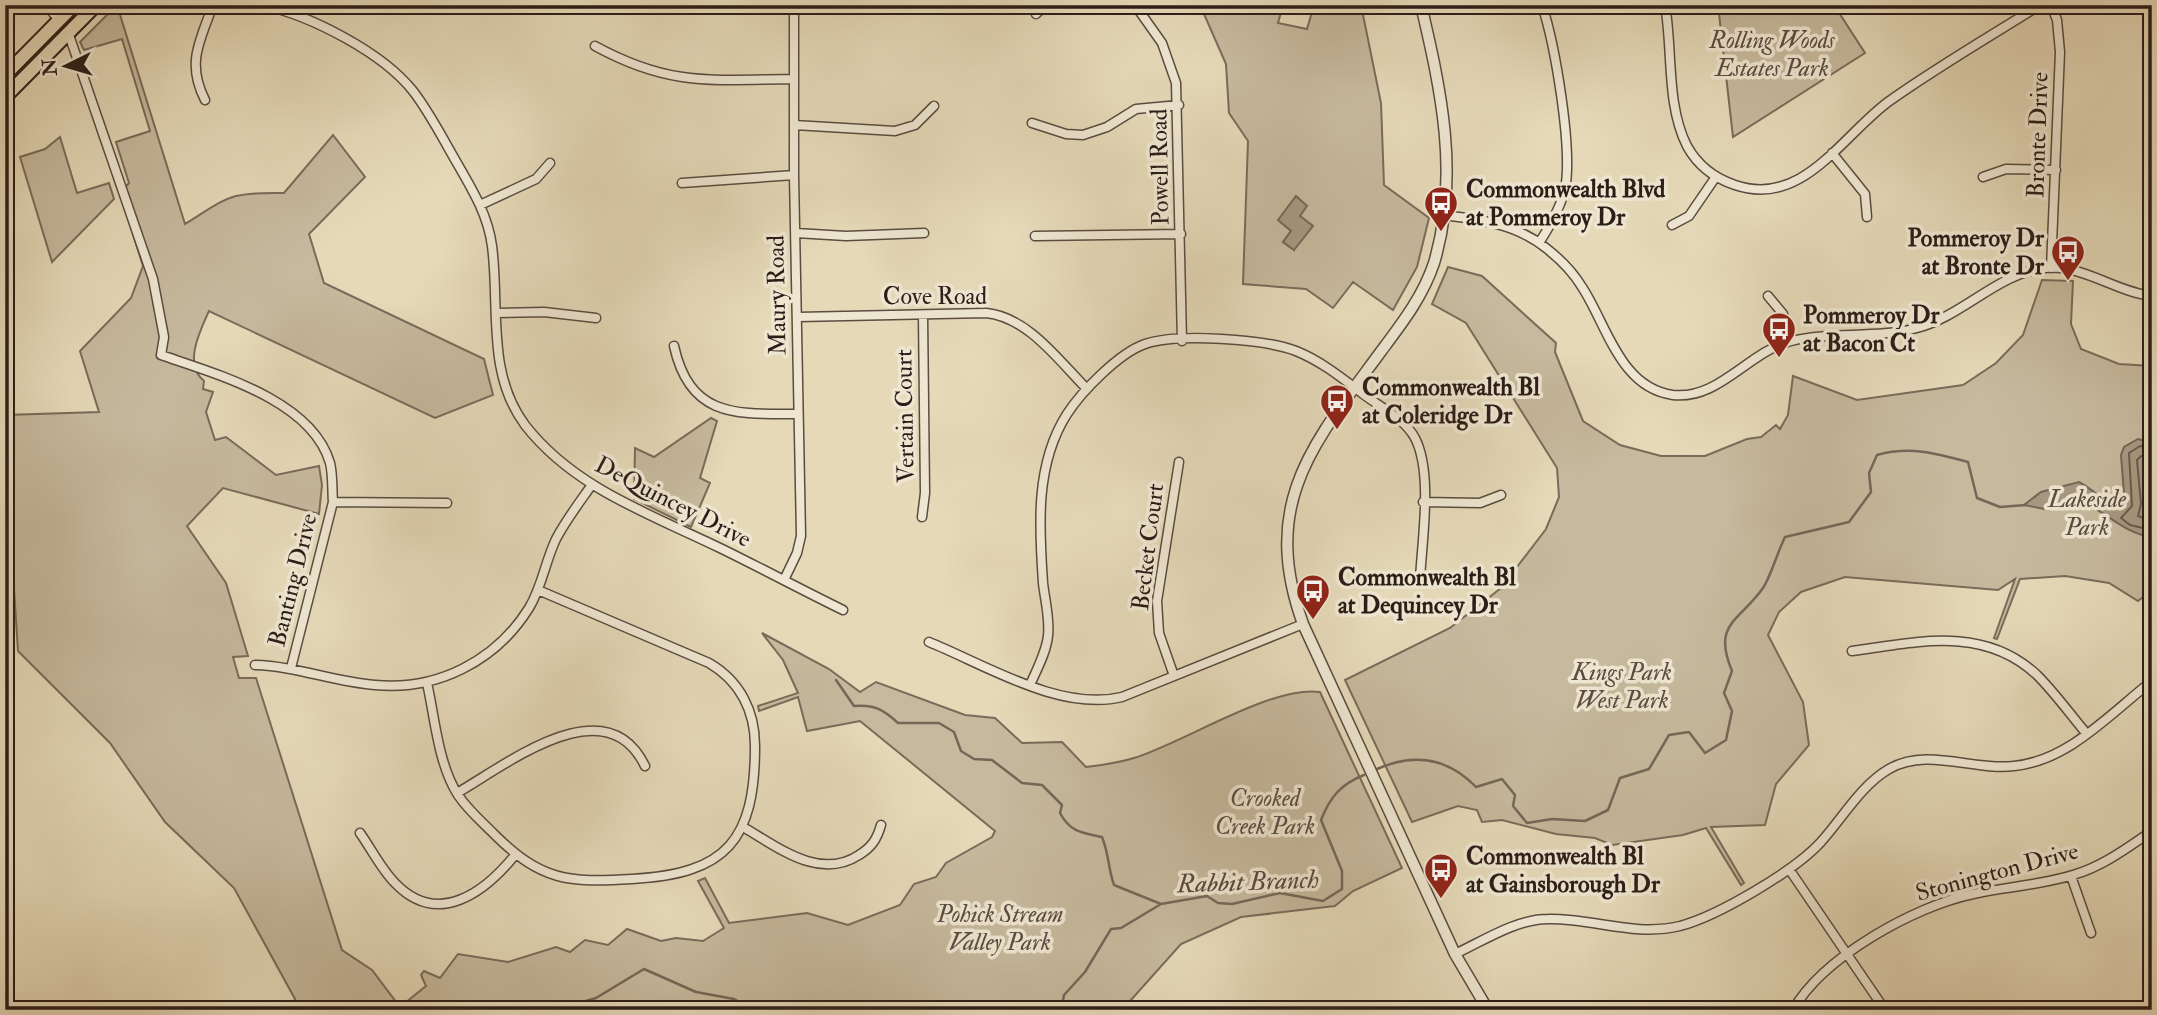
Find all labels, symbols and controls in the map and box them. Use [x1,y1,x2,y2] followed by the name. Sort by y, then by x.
[1708,25,1835,84] park label: Rolling Woods Estates Park
[32,32,102,102] north arrow
[37,57,63,78] text: N
[2020,71,2056,199] street label: Bronte Drive
[1143,108,1177,226] street label: Powell Road
[1466,174,1666,233] place label: Commonwealth Blvd at Pommeroy Dr
[1422,184,1460,233] bus stop icon: Commonwealth Blvd at Pommeroy Dr
[1907,223,2045,282] place label: Pommeroy Dr at Bronte Dr
[2049,233,2087,282] bus stop icon: Pommeroy Dr at Bronte Dr
[760,235,794,355] street label: Maury Road
[883,281,987,312] street label: Cove Road
[1803,300,1941,359] place label: Pommeroy Dr at Bacon Ct
[1760,310,1798,359] bus stop icon: Pommeroy Dr at Bacon Ct
[888,349,922,483] street label: Vertain Court
[1362,372,1540,431] place label: Commonwealth Bl at Coleridge Dr
[1318,382,1356,431] bus stop icon: Commonwealth Bl at Coleridge Dr
[590,449,756,555] street label: DeQuincey Drive
[1125,482,1171,612] street label: Becket Court
[2047,484,2127,543] park label: Lakeside Park
[261,510,325,650] street label: Banting Drive
[1338,562,1516,621] place label: Commonwealth Bl at Dequincey Dr
[1294,572,1332,621] bus stop icon: Commonwealth Bl at Dequincey Dr
[1571,657,1672,716] park label: Kings Park West Park
[1215,783,1315,842] park label: Crooked Creek Park
[1912,835,2082,909] street label: Stonington Drive
[1466,841,1661,900] place label: Commonwealth Bl at Gainsborough Dr
[1422,851,1460,900] bus stop icon: Commonwealth Bl at Gainsborough Dr
[1175,864,1320,901] water label: Rabbit Branch
[936,899,1063,958] park label: Pohick Stream Valley Park

